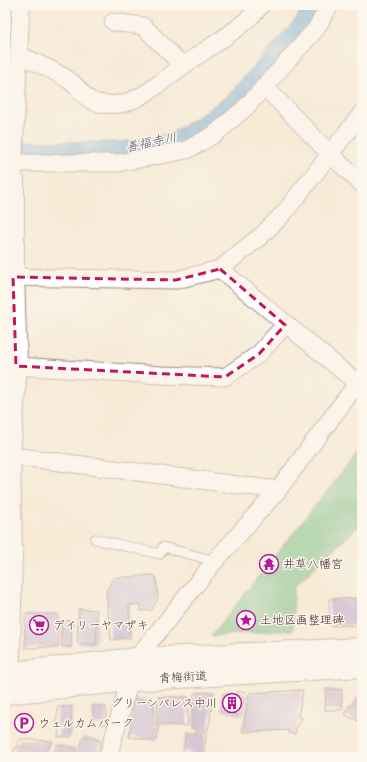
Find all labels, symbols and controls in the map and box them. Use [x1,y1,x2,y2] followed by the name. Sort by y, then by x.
[124,128,178,156] water label: 善福寺川
[258,553,280,575] temple icon: 井草八幡宮
[283,556,343,572] place label: 井草八幡宮
[235,609,257,631] place icon: 土地区画整理碑
[260,612,344,628] place label: 土地区画整理碑
[28,614,50,636] supermarket icon: デイリーヤマザキ
[53,617,149,633] place label: デイリーヤマザキ
[159,668,207,686] street label: 青梅街道
[221,692,243,714] building icon: グリーンパレス中川
[111,695,218,711] place label: グリーンパレス中川
[13,712,35,734] parking icon: ウェルカムパーク
[38,715,134,731] place label: ウェルカムパーク

